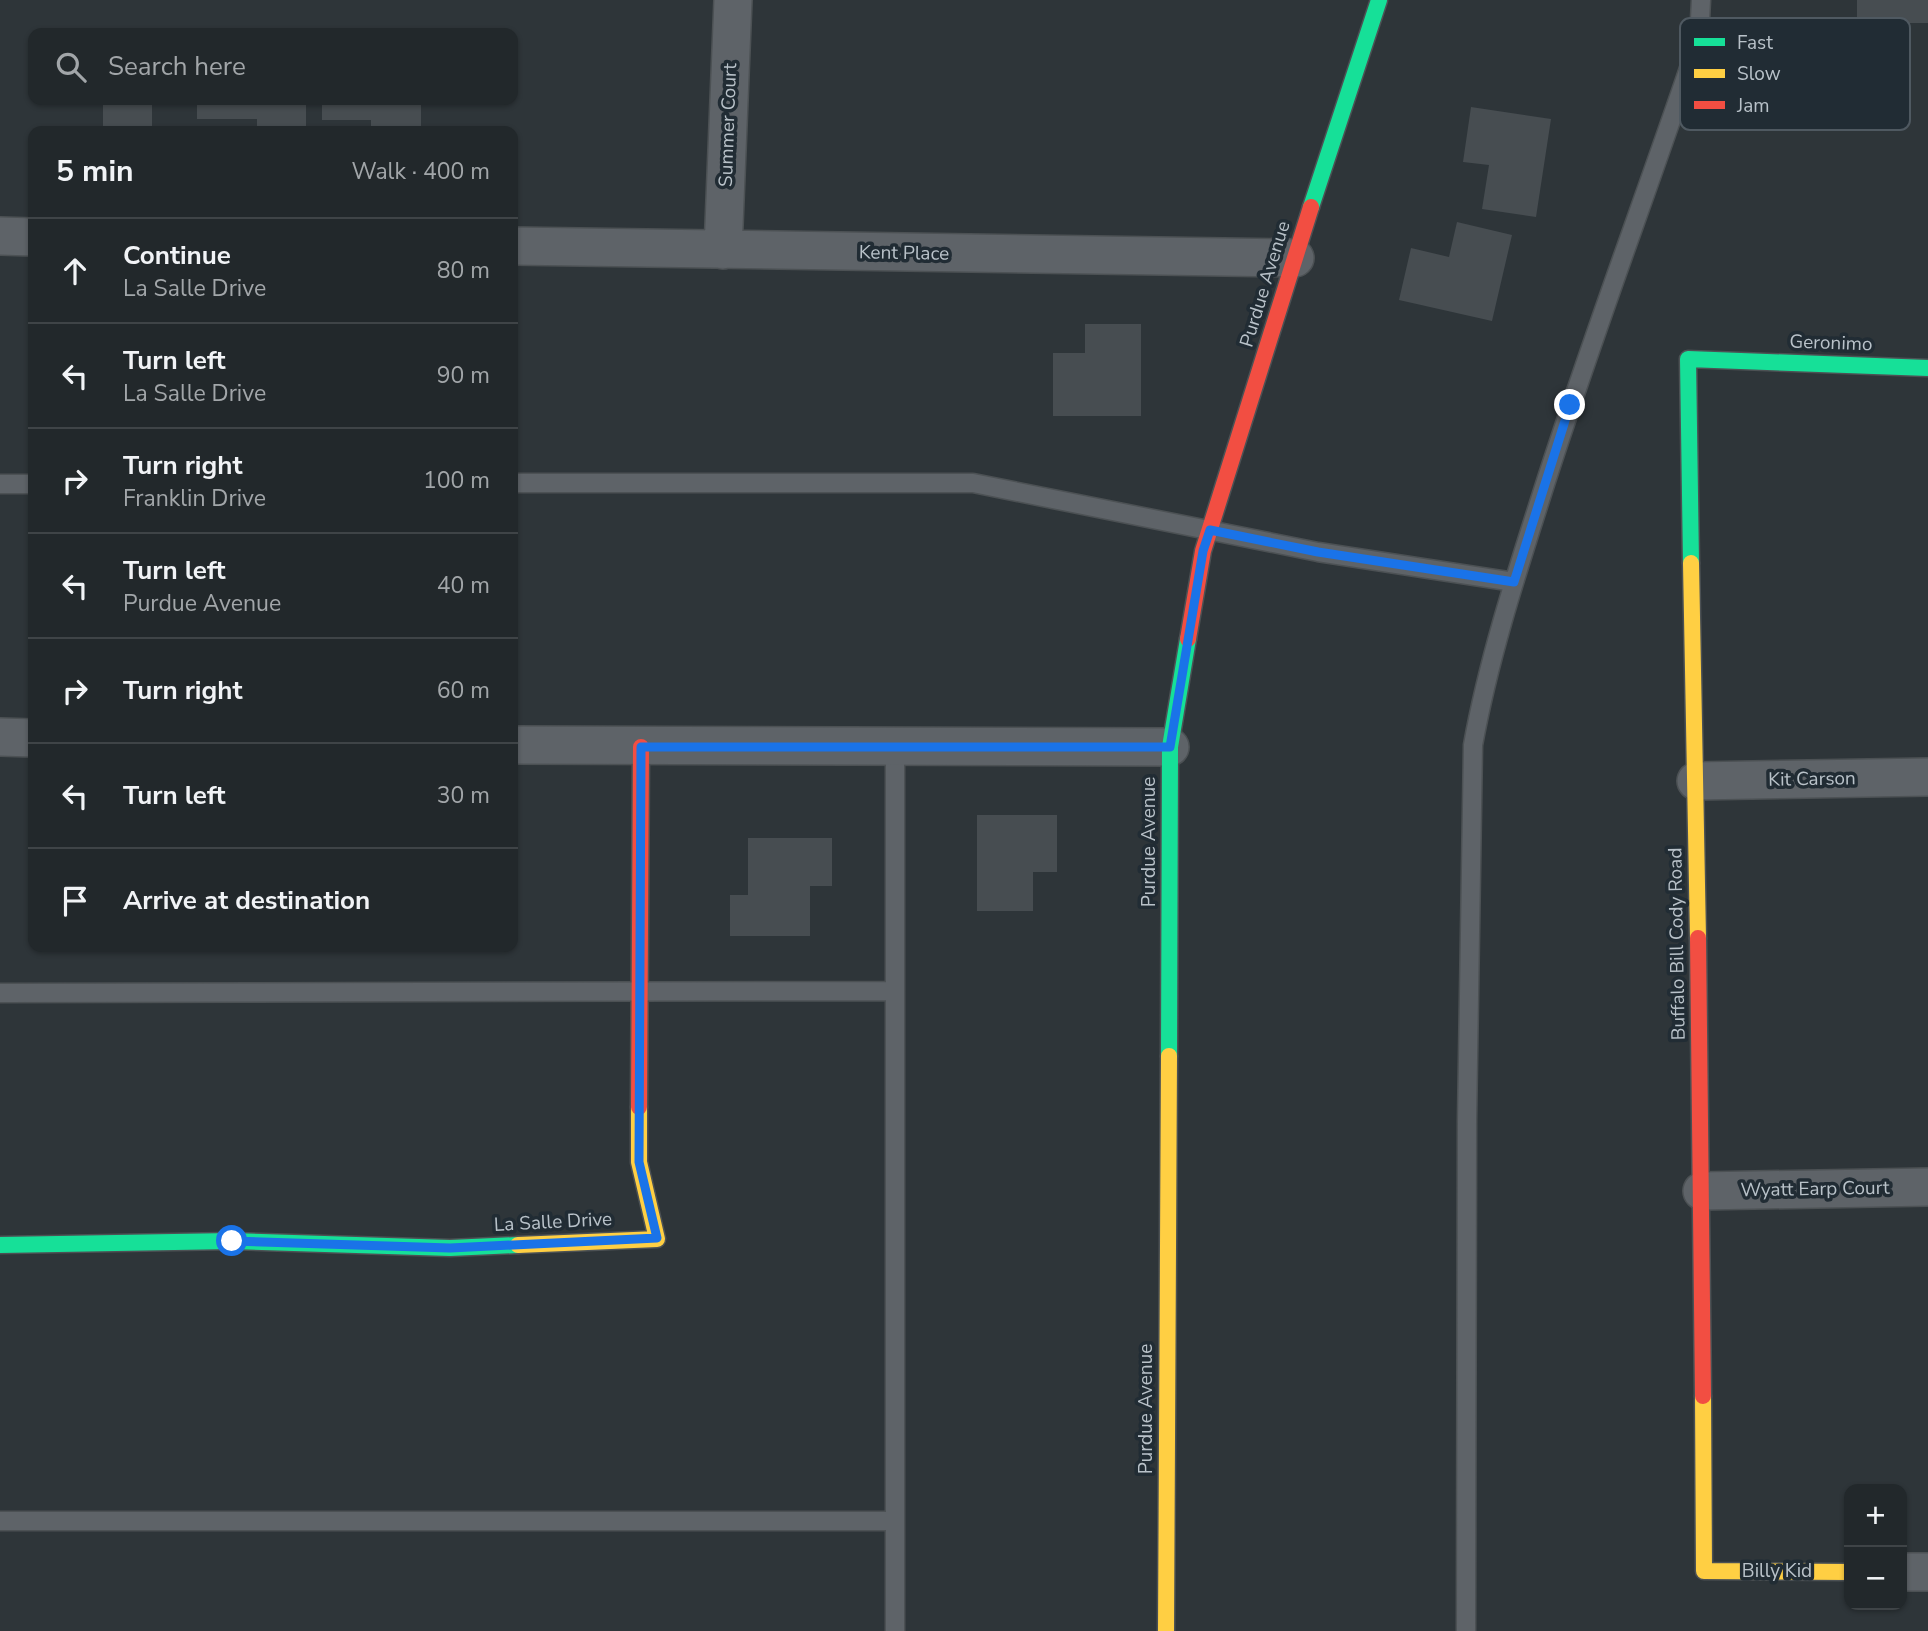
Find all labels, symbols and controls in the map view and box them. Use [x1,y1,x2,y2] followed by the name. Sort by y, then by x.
[1680,18,1910,130] legend
[28,28,518,105] search box
[1737,30,1773,56] text: Fast
[52,48,90,86] icon: search
[108,49,246,84] text: Search here
[1737,61,1781,87] text: Slow
[713,62,743,187] street label: Summer Court
[1736,93,1770,119] text: Jam
[56,151,134,192] text: 5 min
[351,156,490,187] text: Walk · 400 m
[1233,218,1297,350] street label: Purdue Avenue
[123,238,231,273] text: Continue
[859,239,949,267] street label: Kent Place
[56,252,94,290] icon: ahead
[437,255,490,286] text: 80 m
[123,273,266,304] text: La Salle Drive
[1789,329,1873,357] street label: Geronimo
[123,343,226,378] text: Turn left
[56,357,94,395] icon: left
[437,360,490,391] text: 90 m
[123,378,266,409] text: La Salle Drive
[1554,389,1585,420] route end
[123,448,242,483] text: Turn right
[56,462,94,500] icon: right
[423,465,490,496] text: 100 m
[123,483,266,514] text: Franklin Drive
[123,553,226,588] text: Turn left
[56,567,94,605] icon: left
[437,570,490,601] text: 40 m
[123,588,281,619] text: Purdue Avenue
[56,672,94,710] icon: right
[123,673,242,708] text: Turn right
[437,675,490,706] text: 60 m
[1768,765,1856,793] street label: Kit Carson
[56,777,94,815] icon: left
[1136,777,1162,907] street label: Purdue Avenue
[123,778,226,813] text: Turn left
[437,780,490,811] text: 30 m
[1662,847,1692,1041] street label: Buffalo Bill Cody Road
[56,882,94,920] icon: arrive
[123,883,370,918] text: Arrive at destination
[1740,1175,1890,1203] street label: Wyatt Earp Court
[493,1206,613,1238] street label: La Salle Drive
[216,1225,247,1256] route start
[1133,1344,1159,1474] street label: Purdue Avenue
[1844,1484,1907,1610] map controls
[1844,1484,1907,1547] button: +
[1844,1547,1907,1610] button: −
[1742,1558,1812,1584] street label: Billy Kid

